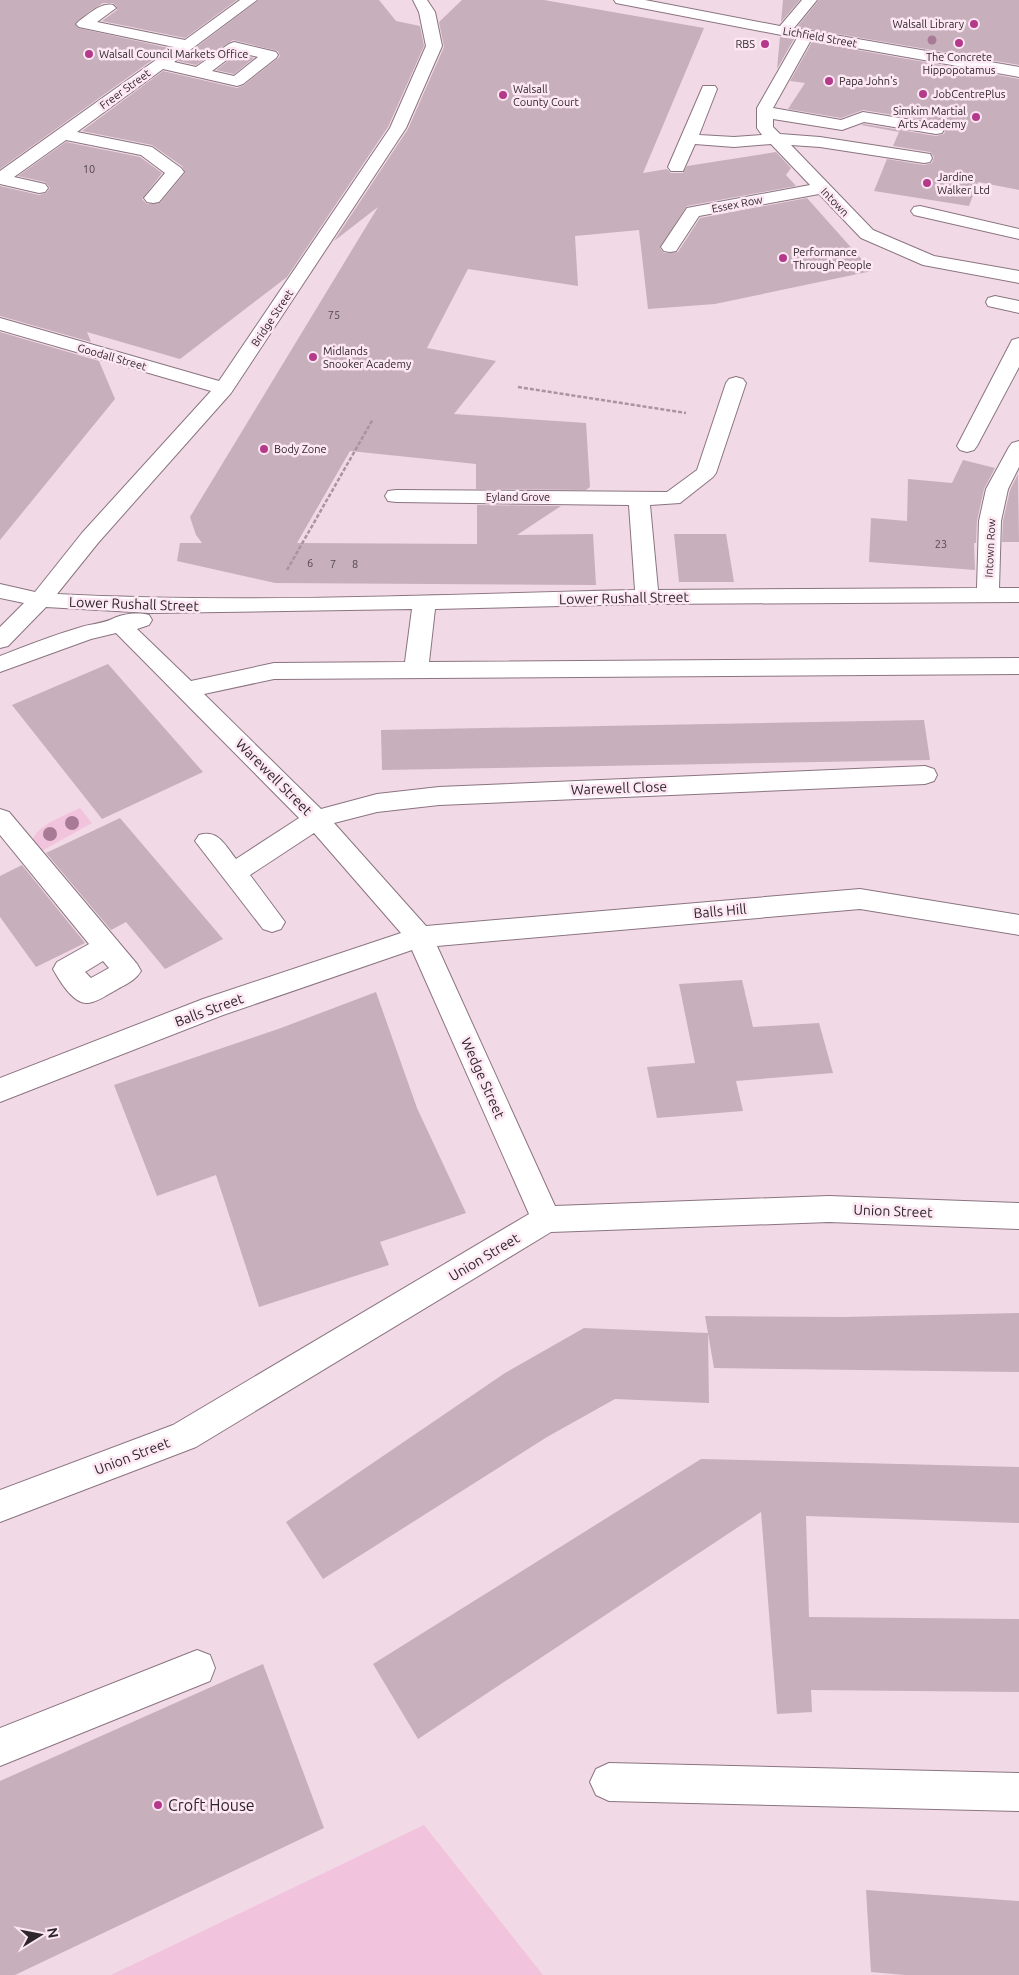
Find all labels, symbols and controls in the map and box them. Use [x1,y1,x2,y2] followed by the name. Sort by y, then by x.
[893,18,965,30] place label: Walsall Library
[968,18,980,30] marker: Walsall Library
[782,25,859,50] street label: Lichfield Street
[953,37,965,49] marker: The Concrete Hippopotamus
[735,38,755,50] place label: RBS
[759,38,771,50] marker: RBS
[83,48,95,60] marker: Walsall Council Markets Office
[99,48,248,60] place label: Walsall Council Markets Office
[922,51,996,76] place label: The Concrete Hippopotamus
[97,66,153,111] street label: Freer Street
[823,75,835,87] marker: Papa John's
[839,75,898,87] place label: Papa John's
[513,83,580,108] place label: Walsall County Court
[917,88,929,100] marker: JobCentrePlus
[933,88,1006,100] place label: JobCentrePlus
[497,89,509,101] marker: Walsall County Court
[893,105,967,130] place label: Simkim Martial Arts Academy
[970,111,982,123] marker: Simkim Martial Arts Academy
[83,163,95,175] house number: 10
[937,171,990,196] place label: Jardine Walker Ltd
[921,177,933,189] marker: Jardine Walker Ltd
[819,185,851,219] street label: Intown
[711,193,764,215] street label: Essex Row
[793,246,872,271] place label: Performance Through People
[777,252,789,264] marker: Performance Through People
[249,287,296,349] street label: Bridge Street
[328,309,340,321] house number: 75
[76,341,149,373] street label: Goodall Street
[323,345,412,370] place label: Midlands Snooker Academy
[307,351,319,363] marker: Midlands Snooker Academy
[258,443,270,455] marker: Body Zone
[274,443,327,455] place label: Body Zone
[486,491,550,503] street label: Eyland Grove
[982,518,998,578] street label: Intown Row
[935,538,947,550] house number: 23
[307,557,313,569] house number: 6
[330,558,336,570] house number: 7
[352,558,358,570] house number: 8
[559,589,690,607] street label: Lower Rushall Street
[69,594,200,614] street label: Lower Rushall Street
[233,736,316,819] street label: Warewell Street
[571,778,667,798] street label: Warewell Close
[693,901,748,921] street label: Balls Hill
[173,990,246,1030] street label: Balls Street
[458,1035,508,1121] street label: Wedge Street
[853,1202,933,1220] street label: Union Street
[446,1229,523,1284] street label: Union Street
[92,1434,172,1478] street label: Union Street
[168,1796,255,1814] place label: Croft House
[152,1799,164,1811] marker: Croft House
[15,1910,65,1960] north arrow
[44,1926,62,1939] text: N

